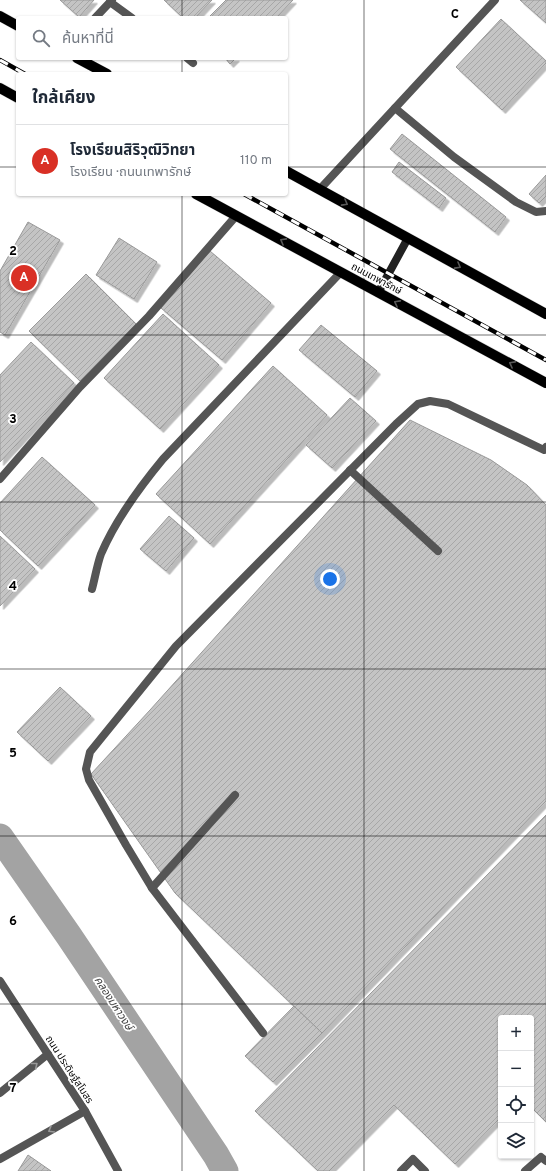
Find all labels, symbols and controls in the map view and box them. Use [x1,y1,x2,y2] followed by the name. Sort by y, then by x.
[451,7,459,23] text: C
[16,16,288,60] search box
[30,27,52,49] icon: search
[62,30,114,49] text: ค้นหาที่นี่
[32,88,95,110] text: ใกล้เคียง
[70,142,195,161] text: โรงเรียนสิริวุฒิวิทยา
[40,153,50,169] text: A
[240,153,272,169] text: 110 m
[70,165,191,181] text: โรงเรียน · ถนนเทพารักษ์
[341,198,348,205] one-way arrow
[280,238,287,246] one-way arrow
[9,244,17,260] text: 2
[349,261,404,298] street label: ถนนเทพารักษ์
[454,261,462,268] one-way arrow
[11,263,37,293] pin: A
[394,300,401,308] one-way arrow
[508,362,516,369] one-way arrow
[9,412,17,428] text: 3
[320,569,340,589] your location
[9,579,17,595] text: 4
[9,746,17,762] text: 5
[9,914,17,930] text: 6
[91,974,137,1035] water label: คลองมหาวงษ์
[498,1015,534,1159] map controls
[498,1015,534,1051] button: +
[42,1033,96,1106] street label: ถนน ประดิษฐ์สโมสร
[498,1051,534,1087] button: −
[30,1062,38,1069] one-way arrow
[10,1081,17,1097] text: 7
[498,1087,534,1123] button: locate
[498,1123,534,1159] button: layers
[48,1126,55,1133] one-way arrow

